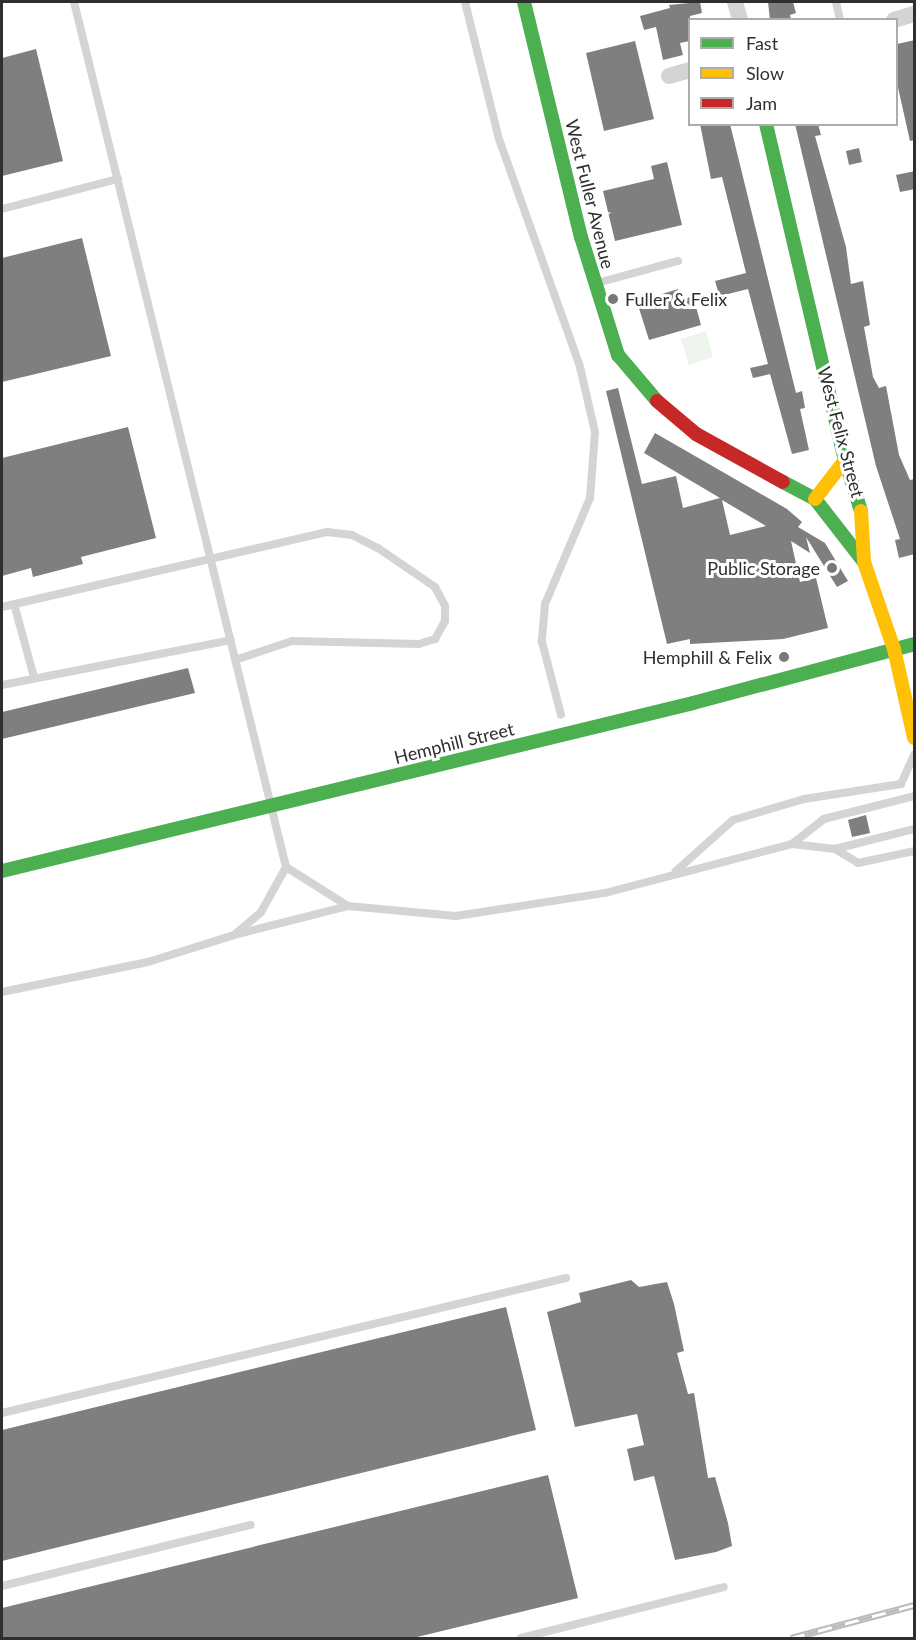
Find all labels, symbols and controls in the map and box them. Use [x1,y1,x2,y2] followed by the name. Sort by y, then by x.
[688,18,898,126] legend
[746,32,778,54] text: Fast
[746,62,784,84] text: Slow
[746,92,777,114] text: Jam
[561,117,619,271] street label: West Fuller Avenue
[625,288,728,310] place label: Fuller & Felix
[606,292,620,306] marker: Fuller & Felix
[813,364,869,500] street label: West Felix Street
[707,557,820,579] place label: Public Storage
[825,561,839,575] marker: Public Storage
[643,646,772,668] place label: Hemphill & Felix
[777,650,791,664] marker: Hemphill & Felix
[392,718,516,768] street label: Hemphill Street

